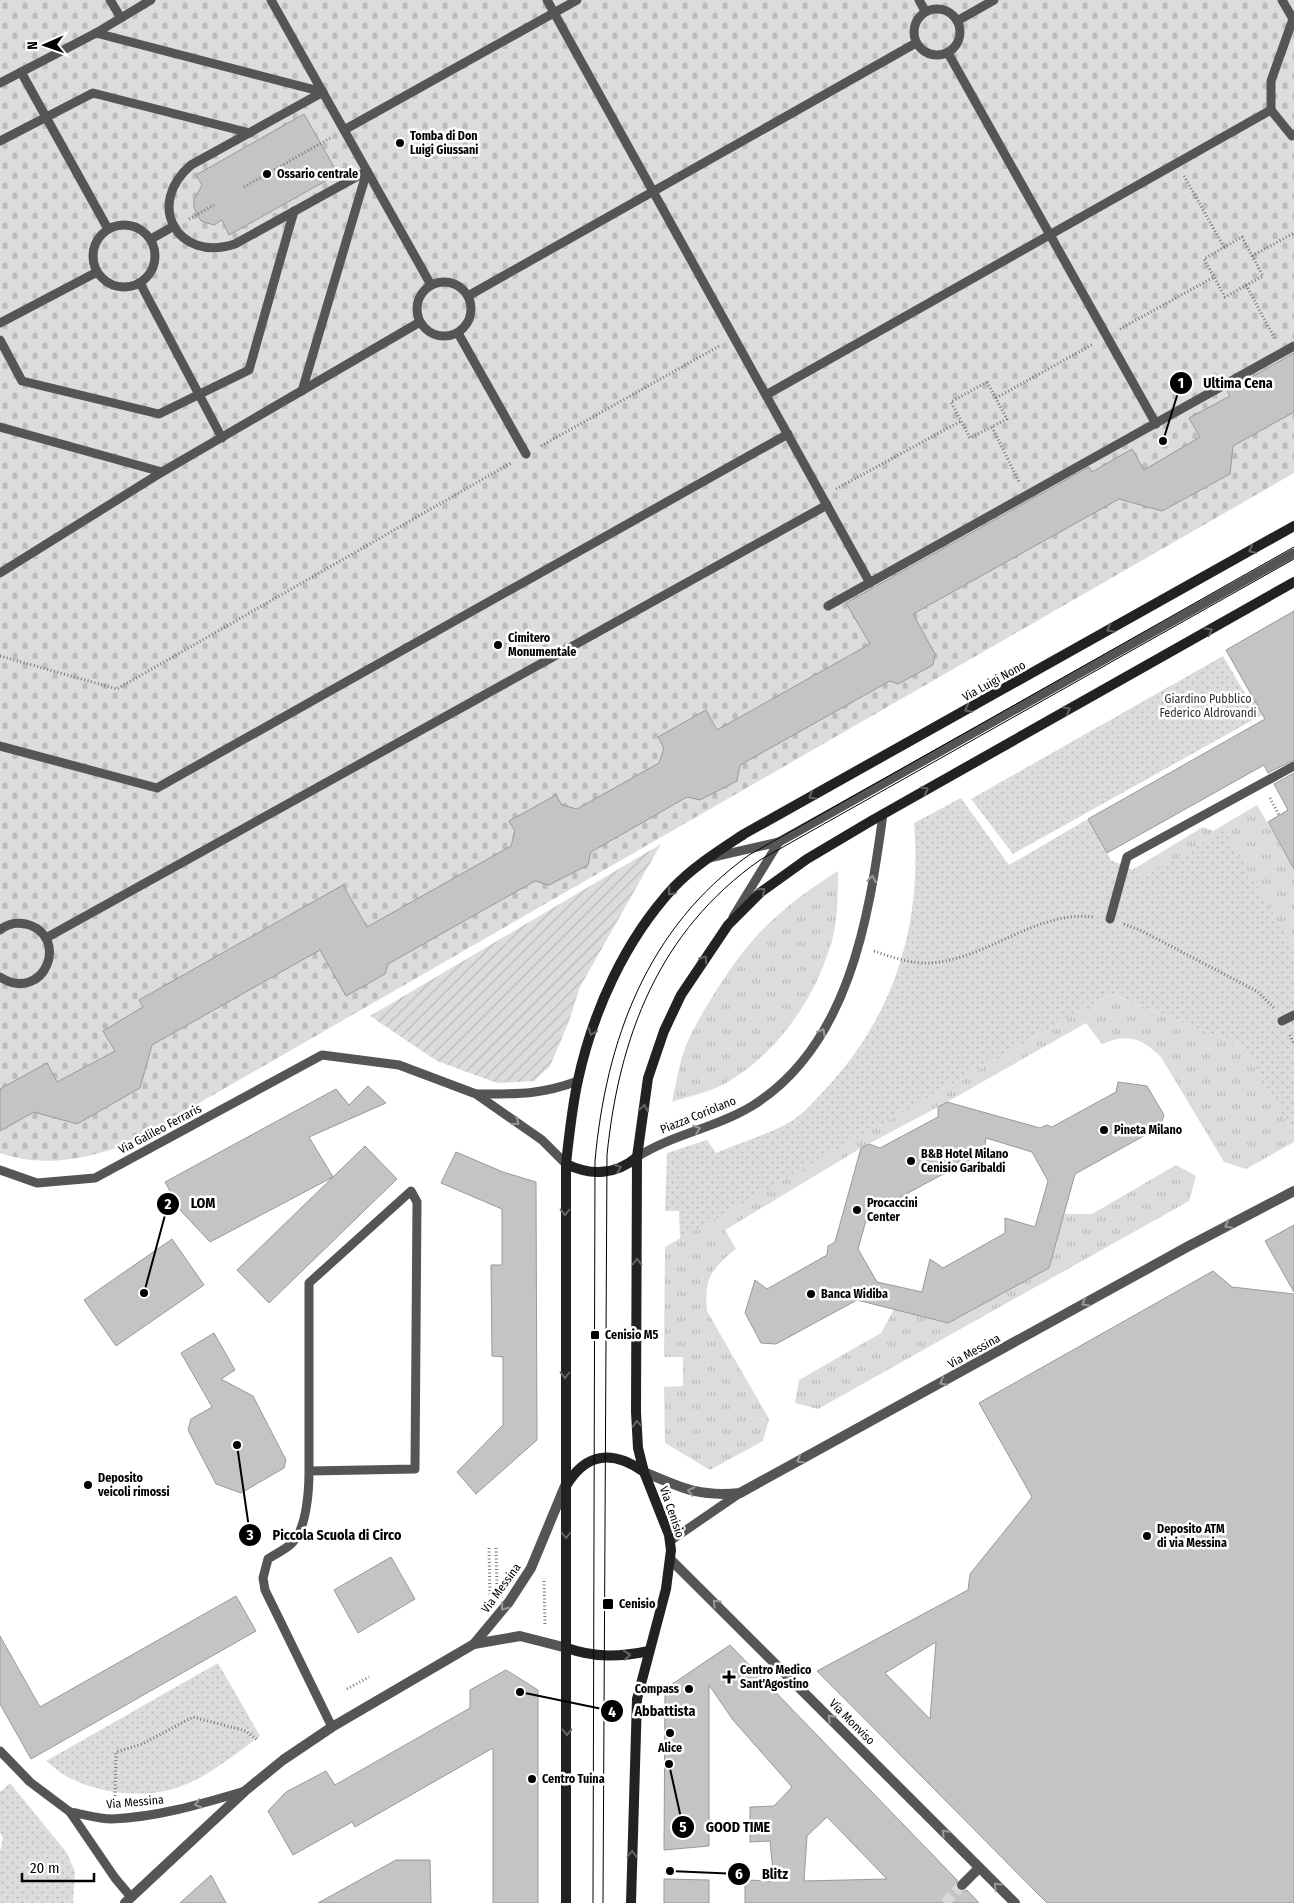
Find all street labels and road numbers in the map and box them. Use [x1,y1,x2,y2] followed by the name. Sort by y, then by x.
[960,658,1028,704] street label: Via Luigi Nono
[658,1093,738,1137] street label: Piazza Coriolano
[116,1101,204,1157] street label: Via Galileo Ferraris
[945,1331,1003,1371] street label: Via Messina
[657,1484,687,1540] street label: Via Cenisio
[478,1560,524,1615] street label: Via Messina
[826,1696,878,1748] street label: Via Monviso
[106,1793,164,1811] street label: Via Messina

